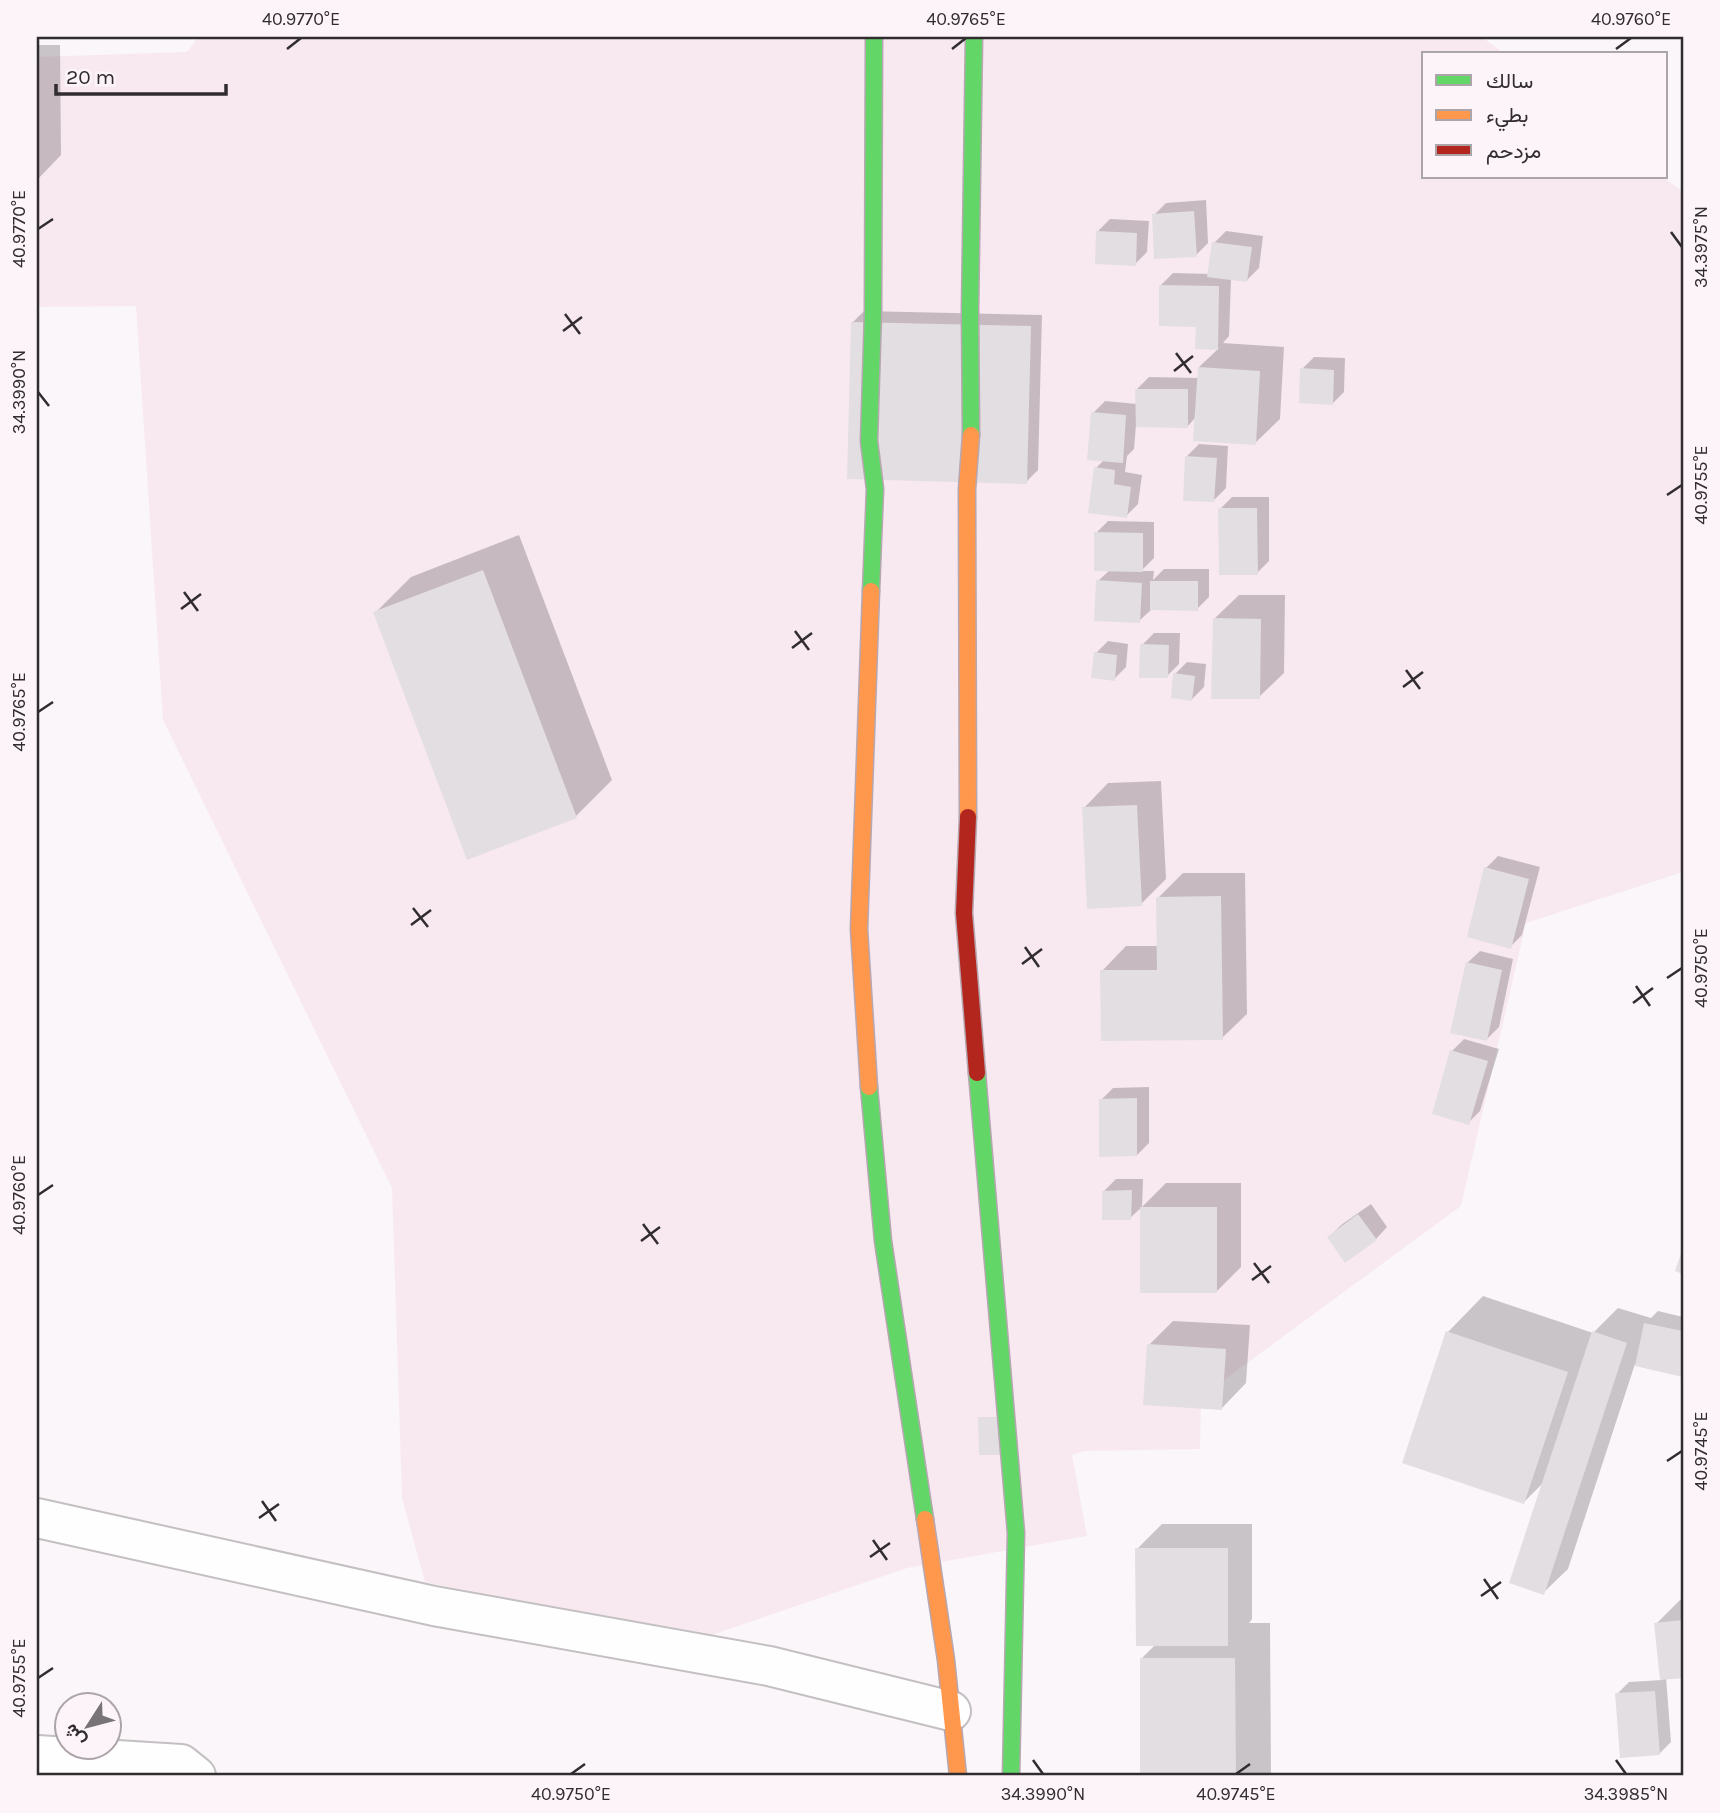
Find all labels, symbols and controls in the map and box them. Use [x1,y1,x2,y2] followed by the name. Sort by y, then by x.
[262,8,340,30] text: 40.9770°E
[926,8,1006,30] text: 40.9765°E
[1591,8,1671,30] text: 40.9760°E
[56,52,226,96] scale bar
[1422,52,1668,178] legend
[66,65,115,89] text: 20 m
[1486,69,1533,93] text: سالك
[1486,103,1529,132] text: بطيء
[1486,139,1541,165] text: مزدحم
[8,190,30,268] text: 40.9770°E
[1690,206,1712,288] text: 34.3975°N
[8,350,30,434] text: 34.3990°N
[1690,445,1712,525] text: 40.9755°E
[8,672,30,752] text: 40.9765°E
[1690,928,1712,1008] text: 40.9750°E
[8,1155,30,1235] text: 40.9760°E
[1690,1411,1712,1491] text: 40.9745°E
[8,1638,30,1718] text: 40.9755°E
[52,1690,122,1760] north arrow
[59,1720,91,1751] text: ش
[531,1783,611,1805] text: 40.9750°E
[1001,1783,1085,1805] text: 34.3990°N
[1196,1783,1276,1805] text: 40.9745°E
[1584,1783,1668,1805] text: 34.3985°N

